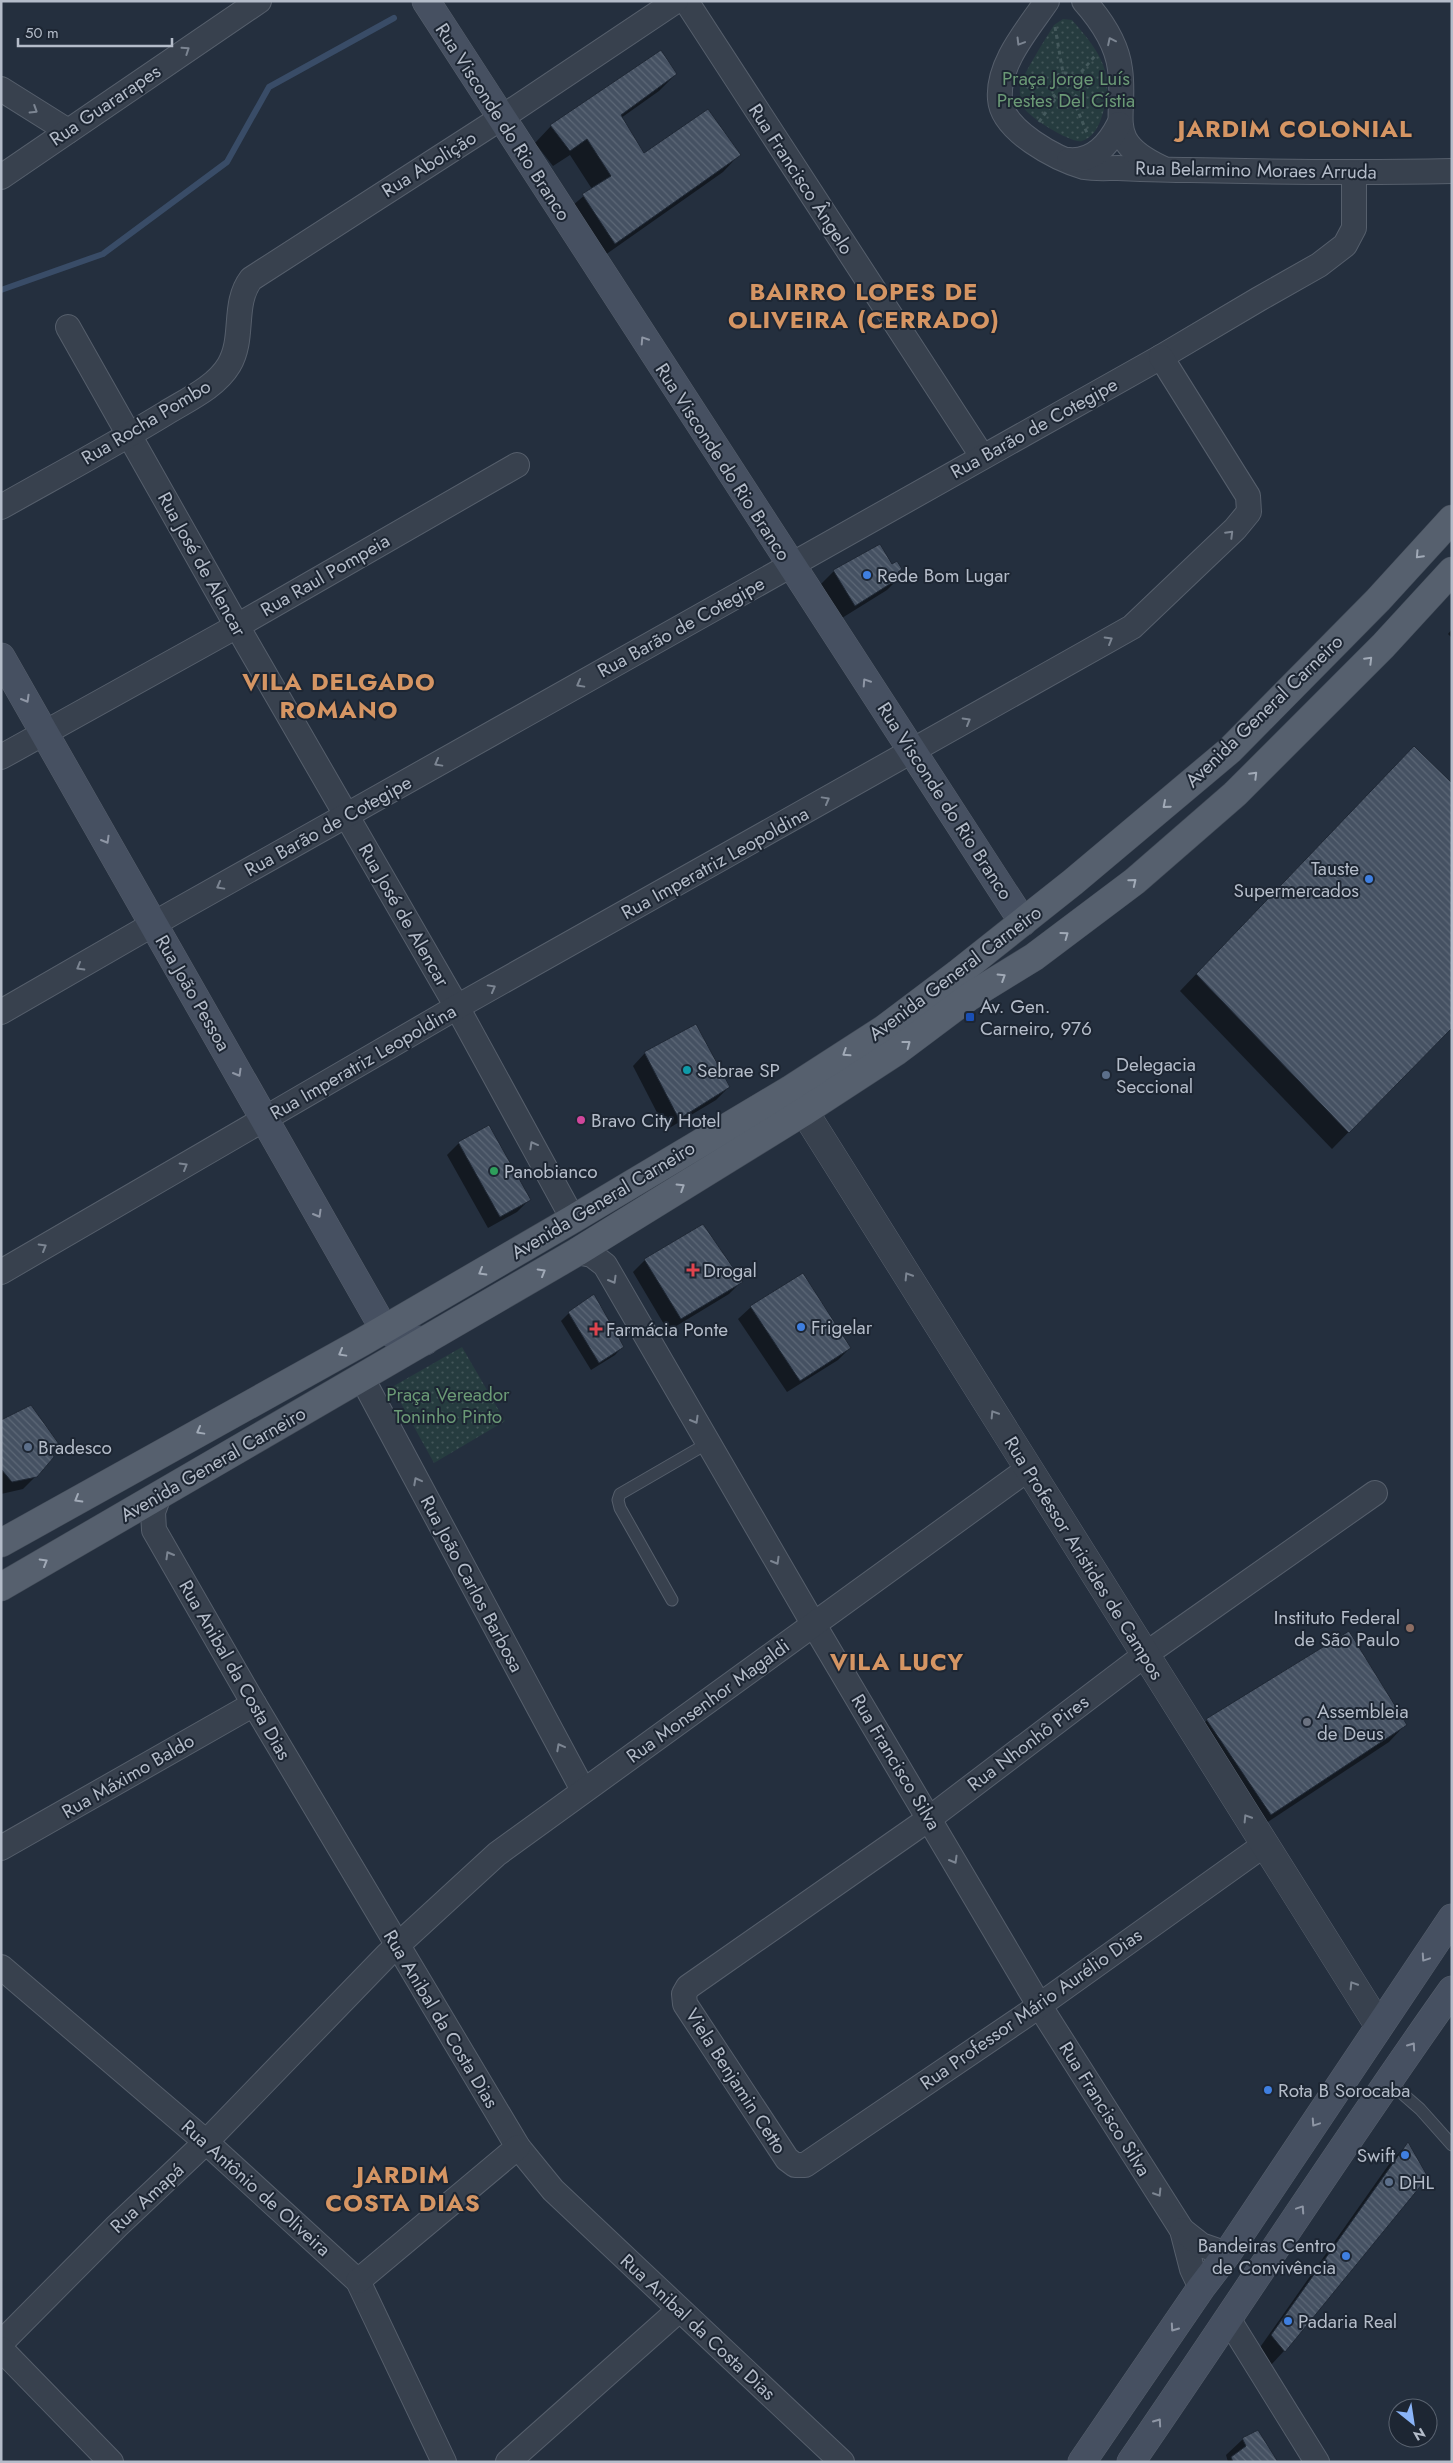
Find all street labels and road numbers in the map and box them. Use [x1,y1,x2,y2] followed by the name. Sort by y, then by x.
[429,18,577,226] street label: Rua Visconde do Rio Branco
[44,58,166,152] street label: Rua Guararapes
[742,98,860,260] street label: Rua Francisco Ângelo
[376,124,482,204] street label: Rua Abolição
[1135,154,1377,186] street label: Rua Belarmino Moraes Arruda
[649,358,797,566] street label: Rua Visconde do Rio Branco
[945,371,1123,485] street label: Rua Barão de Cotegipe
[76,373,216,471] street label: Rua Rocha Pombo
[151,487,253,641] street label: Rua José de Alencar
[255,527,395,623] street label: Rua Raul Pompeia
[592,570,770,684] street label: Rua Barão de Cotegipe
[1179,628,1349,794] street label: Avenida General Carneiro
[871,697,1019,905] street label: Rua Visconde do Rio Branco
[239,769,417,883] street label: Rua Barão de Cotegipe
[616,800,814,926] street label: Rua Imperatriz Leopoldina
[352,838,456,992] street label: Rua José de Alencar
[863,899,1047,1047] street label: Avenida General Carneiro
[149,930,237,1056] street label: Rua João Pessoa
[265,998,461,1126] street label: Rua Imperatriz Leopoldina
[506,1134,700,1266] street label: Avenida General Carneiro
[115,1400,311,1528] street label: Avenida General Carneiro
[998,1431,1170,1685] street label: Rua Professor Aristides de Campos
[414,1491,530,1677] street label: Rua João Carlos Barbosa
[172,1575,298,1765] street label: Rua Anibal da Costa Dias
[621,1633,795,1769] street label: Rua Monsenhor Magaldi
[962,1688,1095,1798] street label: Rua Nhonhô Pires
[845,1689,947,1835] street label: Rua Francisco Silva
[57,1727,199,1825] street label: Rua Máximo Baldo
[914,1922,1148,2096] street label: Rua Professor Mário Aurélio Dias
[377,1925,505,2114] street label: Rua Anibal da Costa Dias
[679,2003,793,2159] street label: Viela Benjamin Cetto
[1053,2036,1157,2182] street label: Rua Francisco Silva
[175,2113,337,2263] street label: Rua Antônio de Oliveira
[104,2157,190,2239] street label: Rua Amapá
[614,2248,782,2407] street label: Rua Anibal da Costa Dias

